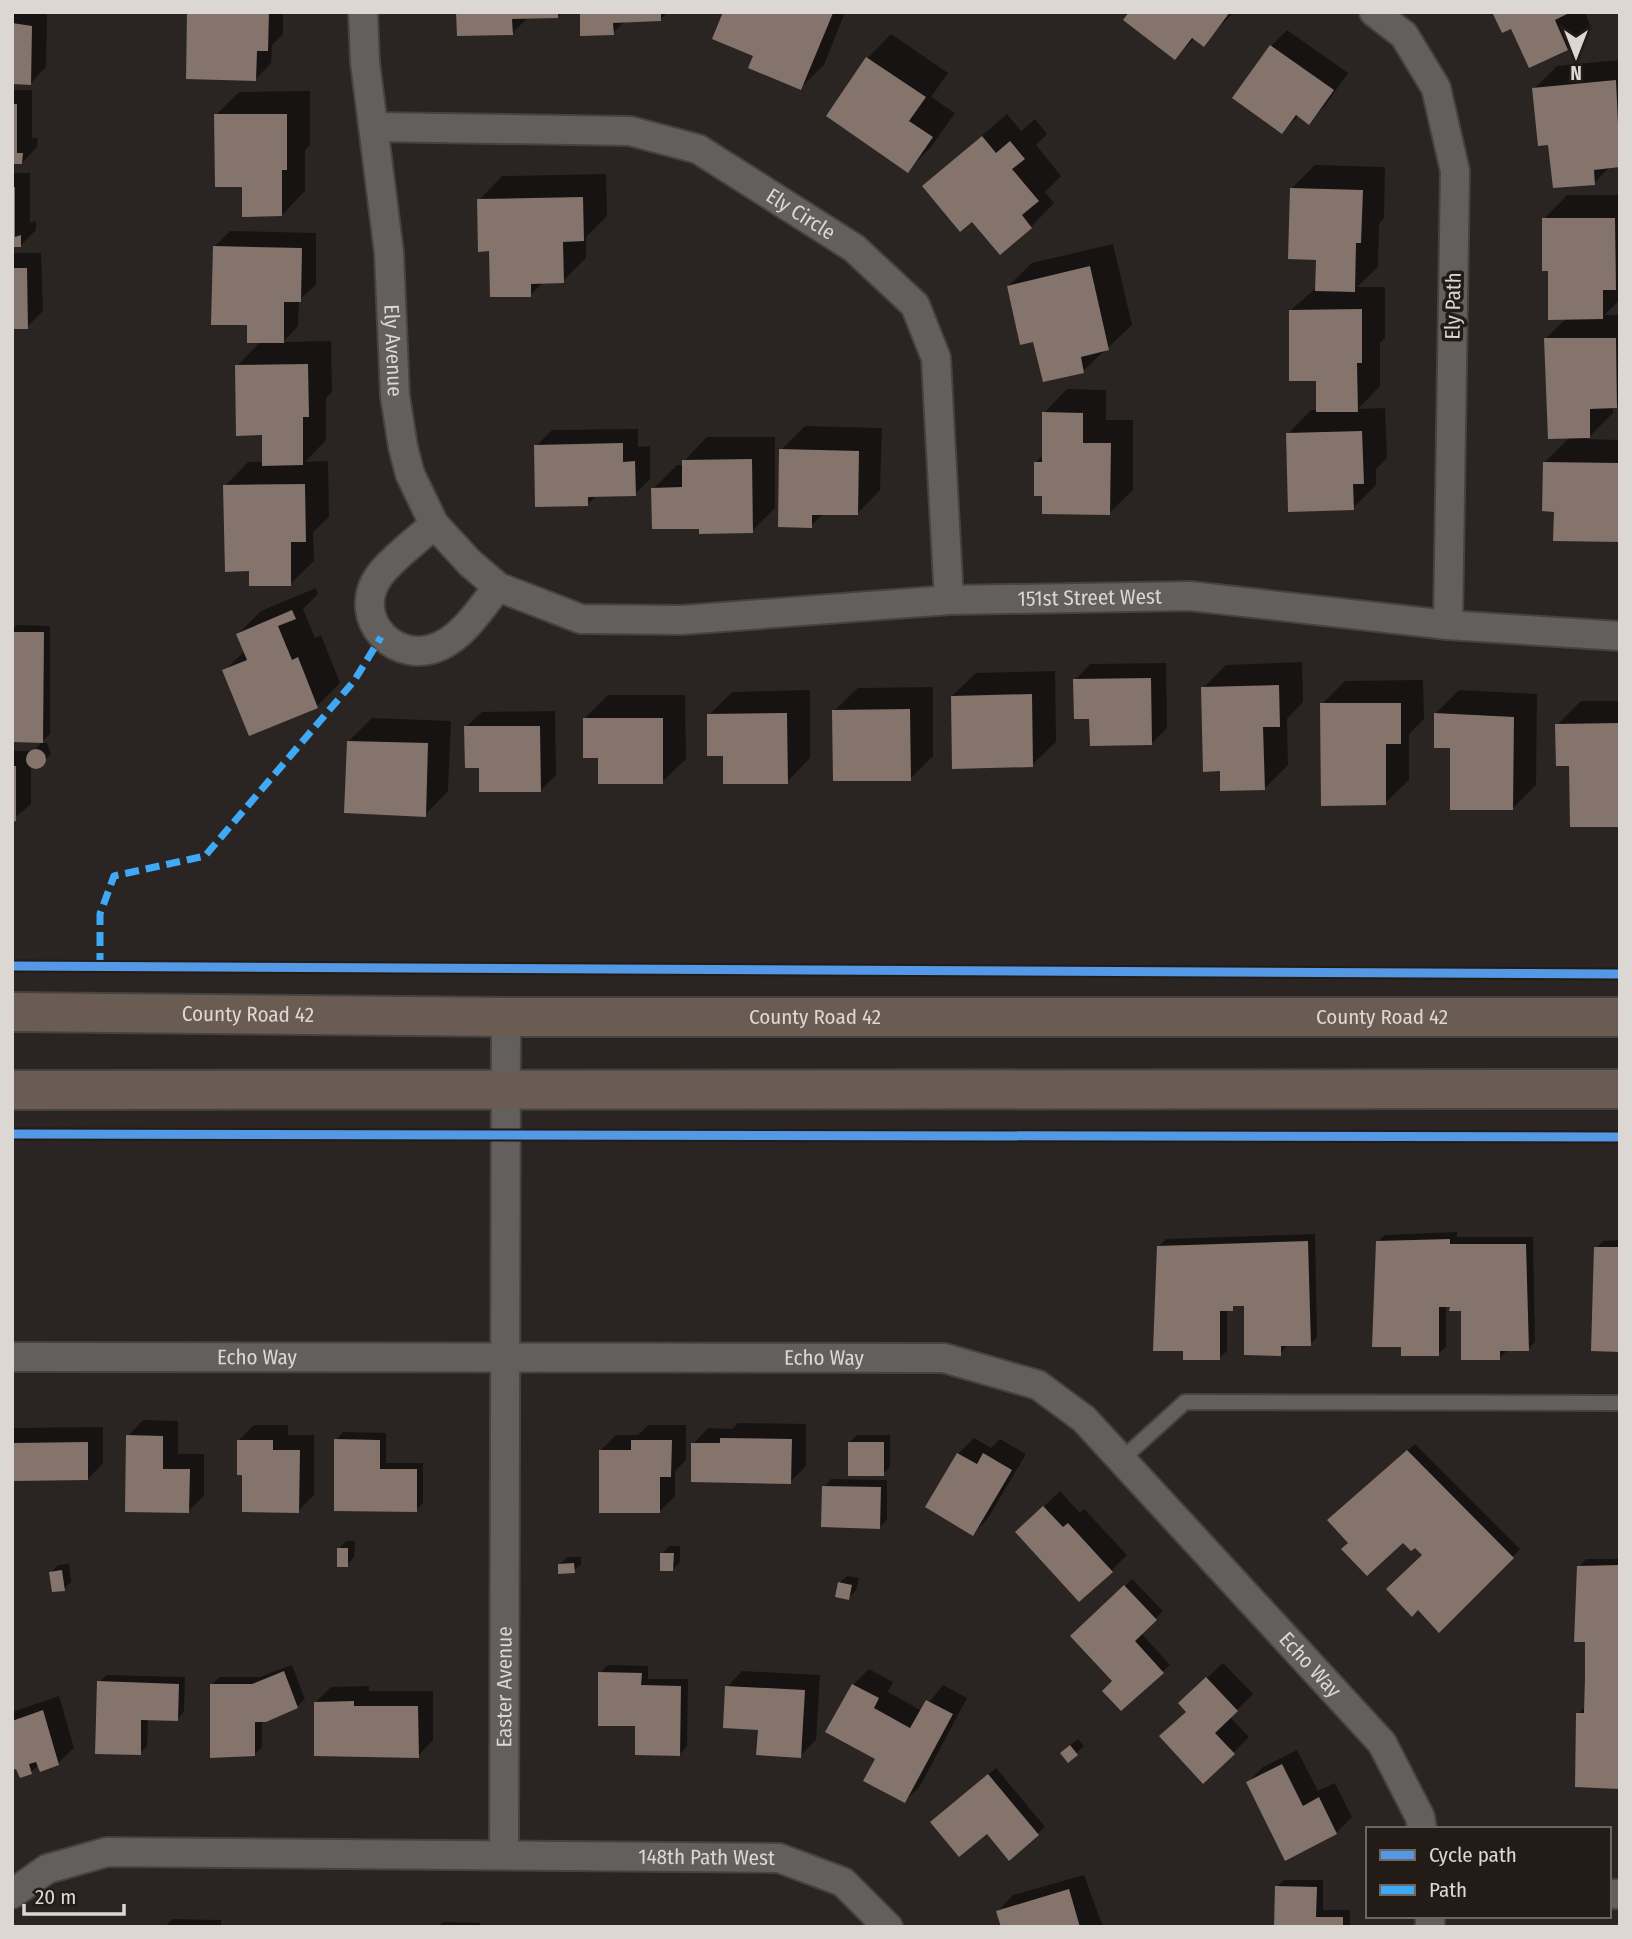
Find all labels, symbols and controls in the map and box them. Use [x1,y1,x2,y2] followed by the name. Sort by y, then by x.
[1541,21,1611,91] north arrow
[1570,61,1582,84] text: N
[761,183,840,246] street label: Ely Circle
[1439,272,1467,340] street label: Ely Path
[378,304,408,397] street label: Ely Avenue
[1017,583,1162,612] street label: 151st Street West
[182,1001,314,1028] street label: County Road 42
[749,1004,881,1030] street label: County Road 42
[1316,1004,1448,1030] street label: County Road 42
[217,1344,298,1370] street label: Echo Way
[784,1345,865,1371] street label: Echo Way
[491,1626,518,1748] street label: Easter Avenue
[1273,1627,1347,1704] street label: Echo Way
[1366,1827,1611,1918] legend
[1429,1842,1517,1868] text: Cycle path
[638,1844,775,1871] street label: 148th Path West
[24,1872,124,1916] scale bar
[1429,1877,1467,1903] text: Path
[35,1884,76,1910] text: 20 m

